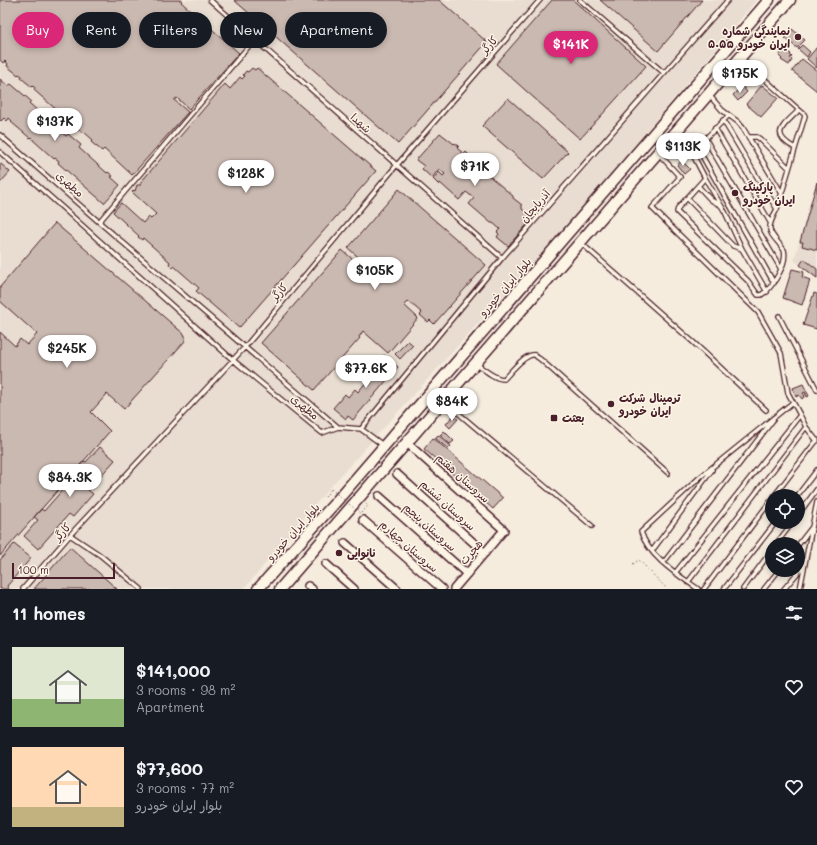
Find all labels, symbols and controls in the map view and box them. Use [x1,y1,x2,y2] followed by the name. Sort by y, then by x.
[12,12,64,48] chip: Buy
[72,12,131,48] chip: Rent
[139,12,212,48] chip: Filters
[220,12,277,48] chip: New
[285,12,387,48] chip: Apartment
[708,23,790,52] place label: نمایندگی شماره ۵۰۵۵ ایران خودرو
[543,31,599,65] pin: $141K
[476,32,501,58] street label: کارگر
[793,32,803,42] marker: نمایندگی شماره ۵۰۵۵ ایران خودرو
[553,35,589,52] text: $141K
[712,60,768,94] pin: $175K
[721,64,759,81] text: $175K
[27,108,83,142] pin: $137K
[348,109,375,136] street label: شهدا
[36,112,74,129] text: $137K
[655,133,711,167] pin: $113K
[665,137,701,154] text: $113K
[451,153,499,187] pin: $71K
[460,157,490,174] text: $71K
[218,160,274,194] pin: $128K
[227,164,265,181] text: $128K
[53,167,87,200] street label: مطهری
[742,179,795,208] place label: پارکینگ ایران خودرو
[516,185,555,226] street label: آذربایجان
[730,188,740,198] marker: پارکینگ ایران خودرو
[474,254,535,321] street label: بلوار ایران خودرو
[347,257,403,291] pin: $105K
[356,261,394,278] text: $105K
[266,279,291,305] street label: کارگر
[39,335,95,369] pin: $245K
[47,339,87,356] text: $245K
[333,355,399,389] pin: $77.6K
[345,359,387,376] text: $77.6K
[428,388,476,422] pin: $84K
[288,390,323,423] street label: مطهری
[618,390,681,419] place label: ترمینال شرکت ایران خودرو
[436,392,468,409] text: $84K
[606,399,616,409] marker: ترمینال شرکت ایران خودرو
[562,410,585,425] place label: بعثت
[549,413,559,423] marker: بعثت
[432,450,493,507] street label: سروستان هفتم
[37,464,103,498] pin: $84.3K
[48,468,92,485] text: $84.3K
[416,476,479,535] street label: سروستان ششم
[765,489,805,577] map controls
[765,489,805,529] button: locate
[262,499,323,565] street label: بلوار ایران خودرو
[400,499,460,556] street label: سروستان پنجم
[376,516,442,577] street label: سروستان چهارم
[49,519,74,545] street label: کارگر
[456,536,486,567] street label: هجرت
[765,537,805,577] button: layers
[347,545,376,561] place label: نانوایی
[334,548,344,558] marker: نانوایی
[12,561,115,580] scale bar
[18,562,49,577] text: 100 m
[12,602,86,624] text: 11 homes
[783,602,805,624] icon: filters
[136,659,210,681] text: $141,000
[44,663,92,711] icon: home
[783,676,805,698] icon: heart
[136,681,235,698] text: 3 rooms · 98 m²
[136,698,205,715] text: Apartment
[136,757,203,779] text: $77,600
[44,763,92,811] icon: home
[783,776,805,798] icon: heart
[136,779,234,796] text: 3 rooms · 77 m²
[136,796,222,813] text: بلوار ایران خودرو

